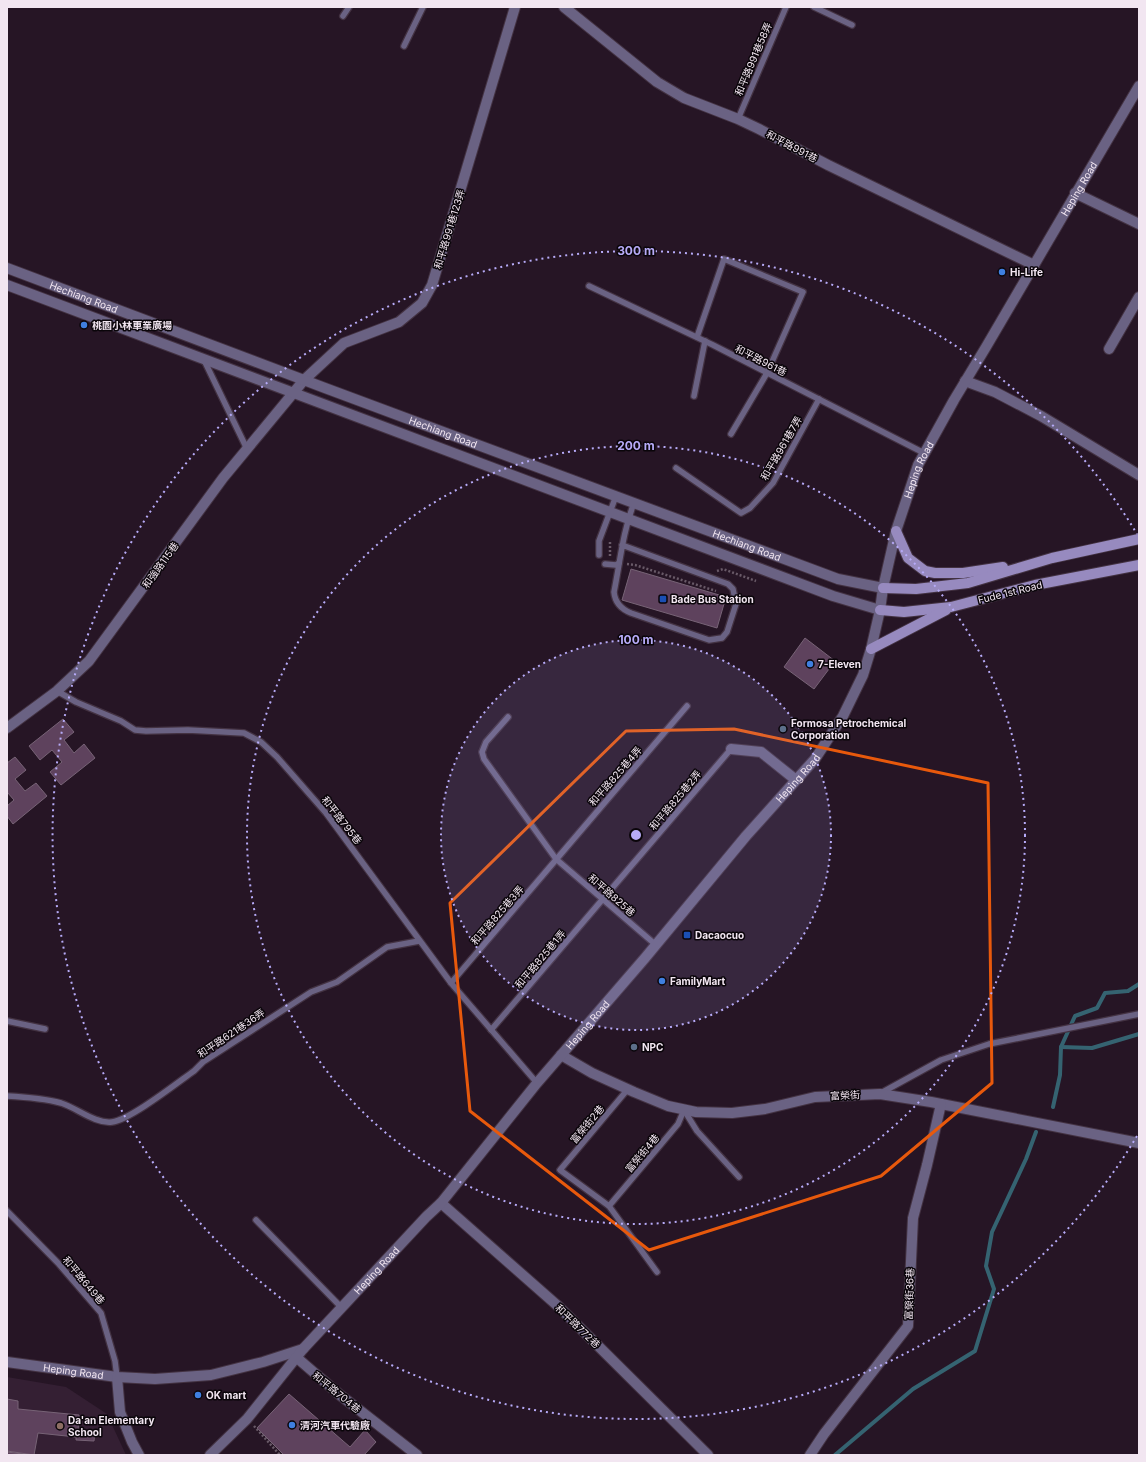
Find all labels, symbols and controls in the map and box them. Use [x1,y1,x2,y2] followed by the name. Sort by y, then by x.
[732,20,774,98] street label: 和平路991巷58弄
[764,127,820,165] street label: 和平路991巷
[1058,159,1099,218] street label: Heping Road
[431,188,467,270] street label: 和平路991巷123弄
[617,243,655,258] text: 300 m
[1010,266,1043,278] place label: Hi-Life
[997,267,1007,277] marker: Hi-Life
[48,279,120,315] street label: Hechiang Road
[92,319,172,331] place label: 桃園小林車業廣場
[79,320,89,330] marker: 桃園小林車業廣場
[733,342,789,378] street label: 和平路961巷
[407,414,479,450] street label: Hechiang Road
[758,414,804,482] street label: 和平路961巷7弄
[617,438,655,453] text: 200 m
[901,439,936,500] street label: Heping Road
[711,527,783,563] street label: Hechiang Road
[139,540,181,590] street label: 和強路115巷
[977,578,1043,606] street label: Fude 1st Road
[671,593,754,605] place label: Bade Bus Station
[658,594,668,604] marker: Bade Bus Station
[618,632,654,647] text: 100 m
[818,658,861,670] place label: 7-Eleven
[805,659,815,669] marker: 7-Eleven
[791,717,907,741] place label: Formosa Petrochemical Corporation
[778,724,788,734] marker: Formosa Petrochemical Corporation
[586,744,644,808] street label: 和平路825巷4弄
[773,752,823,805] street label: Heping Road
[646,768,704,832] street label: 和平路825巷2弄
[319,794,365,846] street label: 和平路795巷
[629,828,643,842] centre of rings
[586,871,638,919] street label: 和平路825巷
[468,883,526,947] street label: 和平路825巷3弄
[512,927,568,991] street label: 和平路825巷1弄
[695,929,744,941] place label: Dacaocuo
[682,930,692,940] marker: Dacaocuo
[670,975,726,988] place label: FamilyMart
[657,976,667,986] marker: FamilyMart
[563,998,612,1052] street label: Heping Road
[195,1006,267,1060] street label: 和平路621巷36弄
[642,1041,664,1053] place label: NPC
[629,1042,639,1052] marker: NPC
[830,1088,860,1102] street label: 富榮街
[568,1102,606,1146] street label: 富榮街2巷
[622,1131,662,1175] street label: 富榮街4巷
[351,1244,402,1297] street label: Heping Road
[60,1254,108,1306] street label: 和平路649巷
[902,1268,916,1320] street label: 富榮街36巷
[553,1302,603,1350] street label: 和平路772巷
[42,1361,104,1381] street label: Heping Road
[311,1369,363,1415] street label: 和平路704巷
[206,1389,246,1401] place label: OK mart
[193,1390,203,1400] marker: OK mart
[68,1414,154,1438] place label: Da'an Elementary School
[300,1419,370,1431] place label: 清河汽車代驗廠
[287,1420,297,1430] marker: 清河汽車代驗廠
[55,1421,65,1431] marker: Da'an Elementary School

